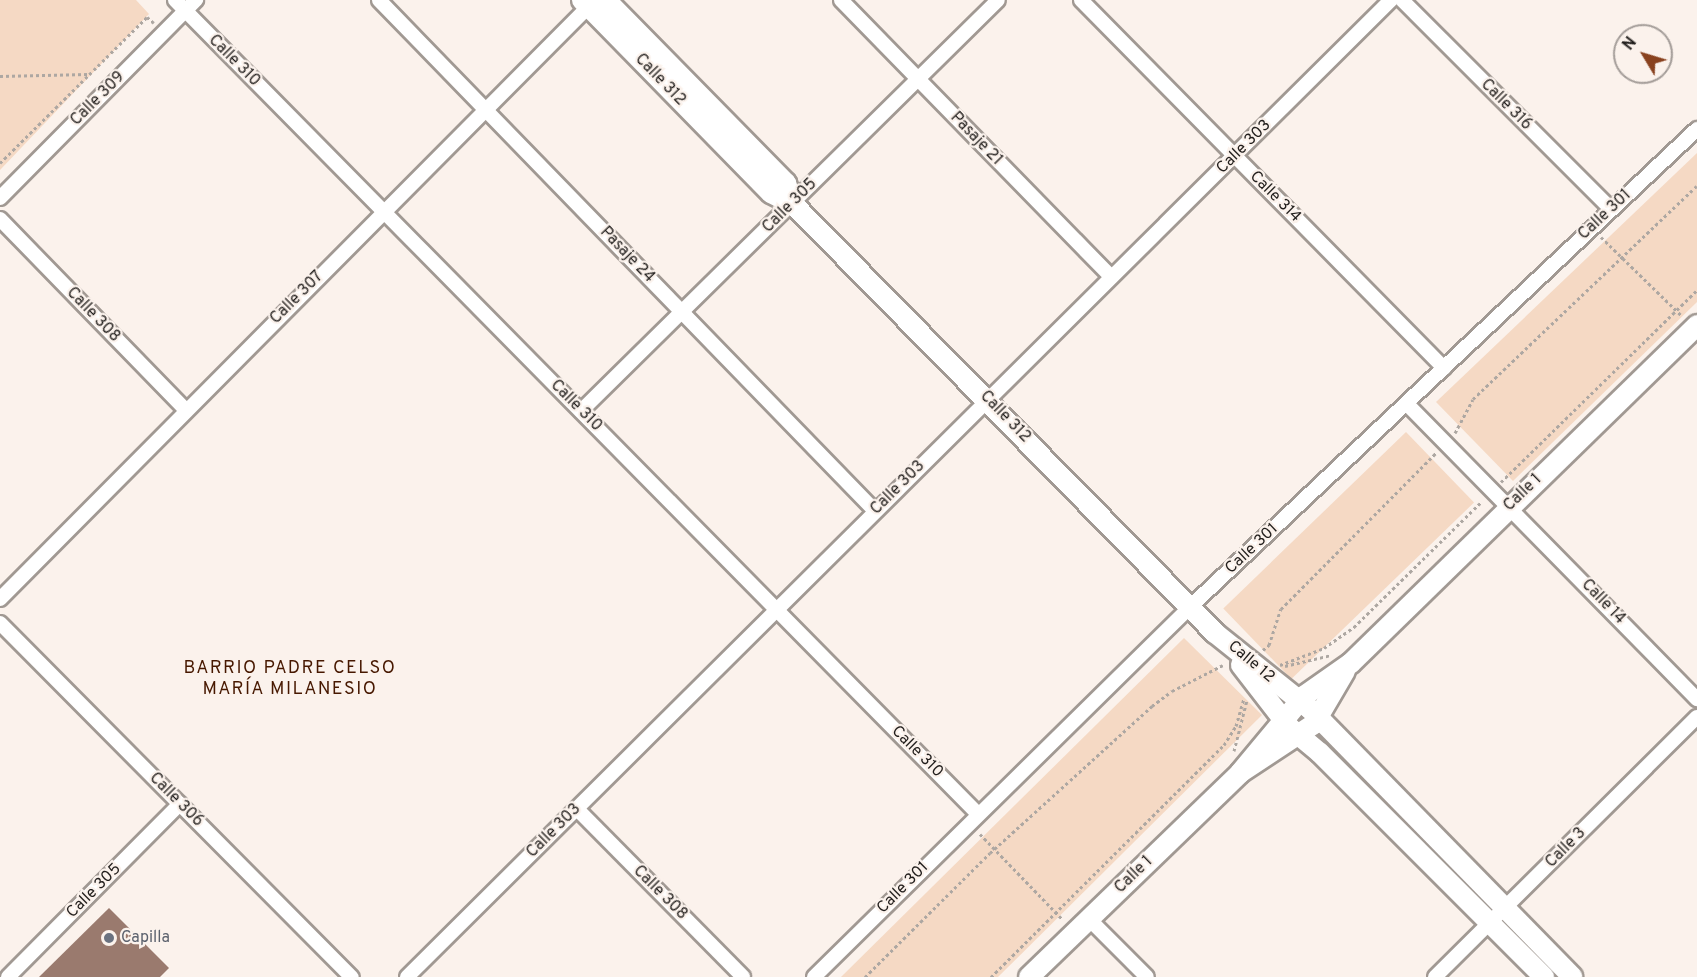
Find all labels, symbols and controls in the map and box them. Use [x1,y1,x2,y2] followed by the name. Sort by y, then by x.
[1613,24,1673,84] north arrow
[204,31,264,91] street label: Calle 310
[1619,33,1642,55] text: N
[631,50,689,110] street label: Calle 312
[67,68,129,130] street label: Calle 309
[1476,75,1536,135] street label: Calle 316
[946,108,1006,170] street label: Pasaje 21
[1213,116,1275,178] street label: Calle 303
[1245,167,1305,227] street label: Calle 314
[759,175,821,237] street label: Calle 305
[1575,186,1635,244] street label: Calle 301
[596,223,658,287] street label: Pasaje 24
[266,267,328,329] street label: Calle 307
[62,283,124,347] street label: Calle 308
[546,376,606,436] street label: Calle 310
[976,387,1034,447] street label: Calle 312
[867,457,929,519] street label: Calle 303
[1500,470,1546,516] street label: Calle 1
[1222,520,1282,578] street label: Calle 301
[1577,576,1629,628] street label: Calle 14
[1224,637,1278,687] street label: Calle 12
[184,659,396,702] district label: BARRIO PADRE CELSO MARÍA MILANESIO
[887,722,947,782] street label: Calle 310
[145,769,207,831] street label: Calle 306
[523,800,585,862] street label: Calle 303
[1542,824,1590,872] street label: Calle 3
[1111,852,1157,898] street label: Calle 1
[873,858,933,918] street label: Calle 301
[63,860,125,922] street label: Calle 305
[629,862,691,924] street label: Calle 308
[121,928,170,948] place label: Capilla
[102,931,116,945] marker: Capilla

